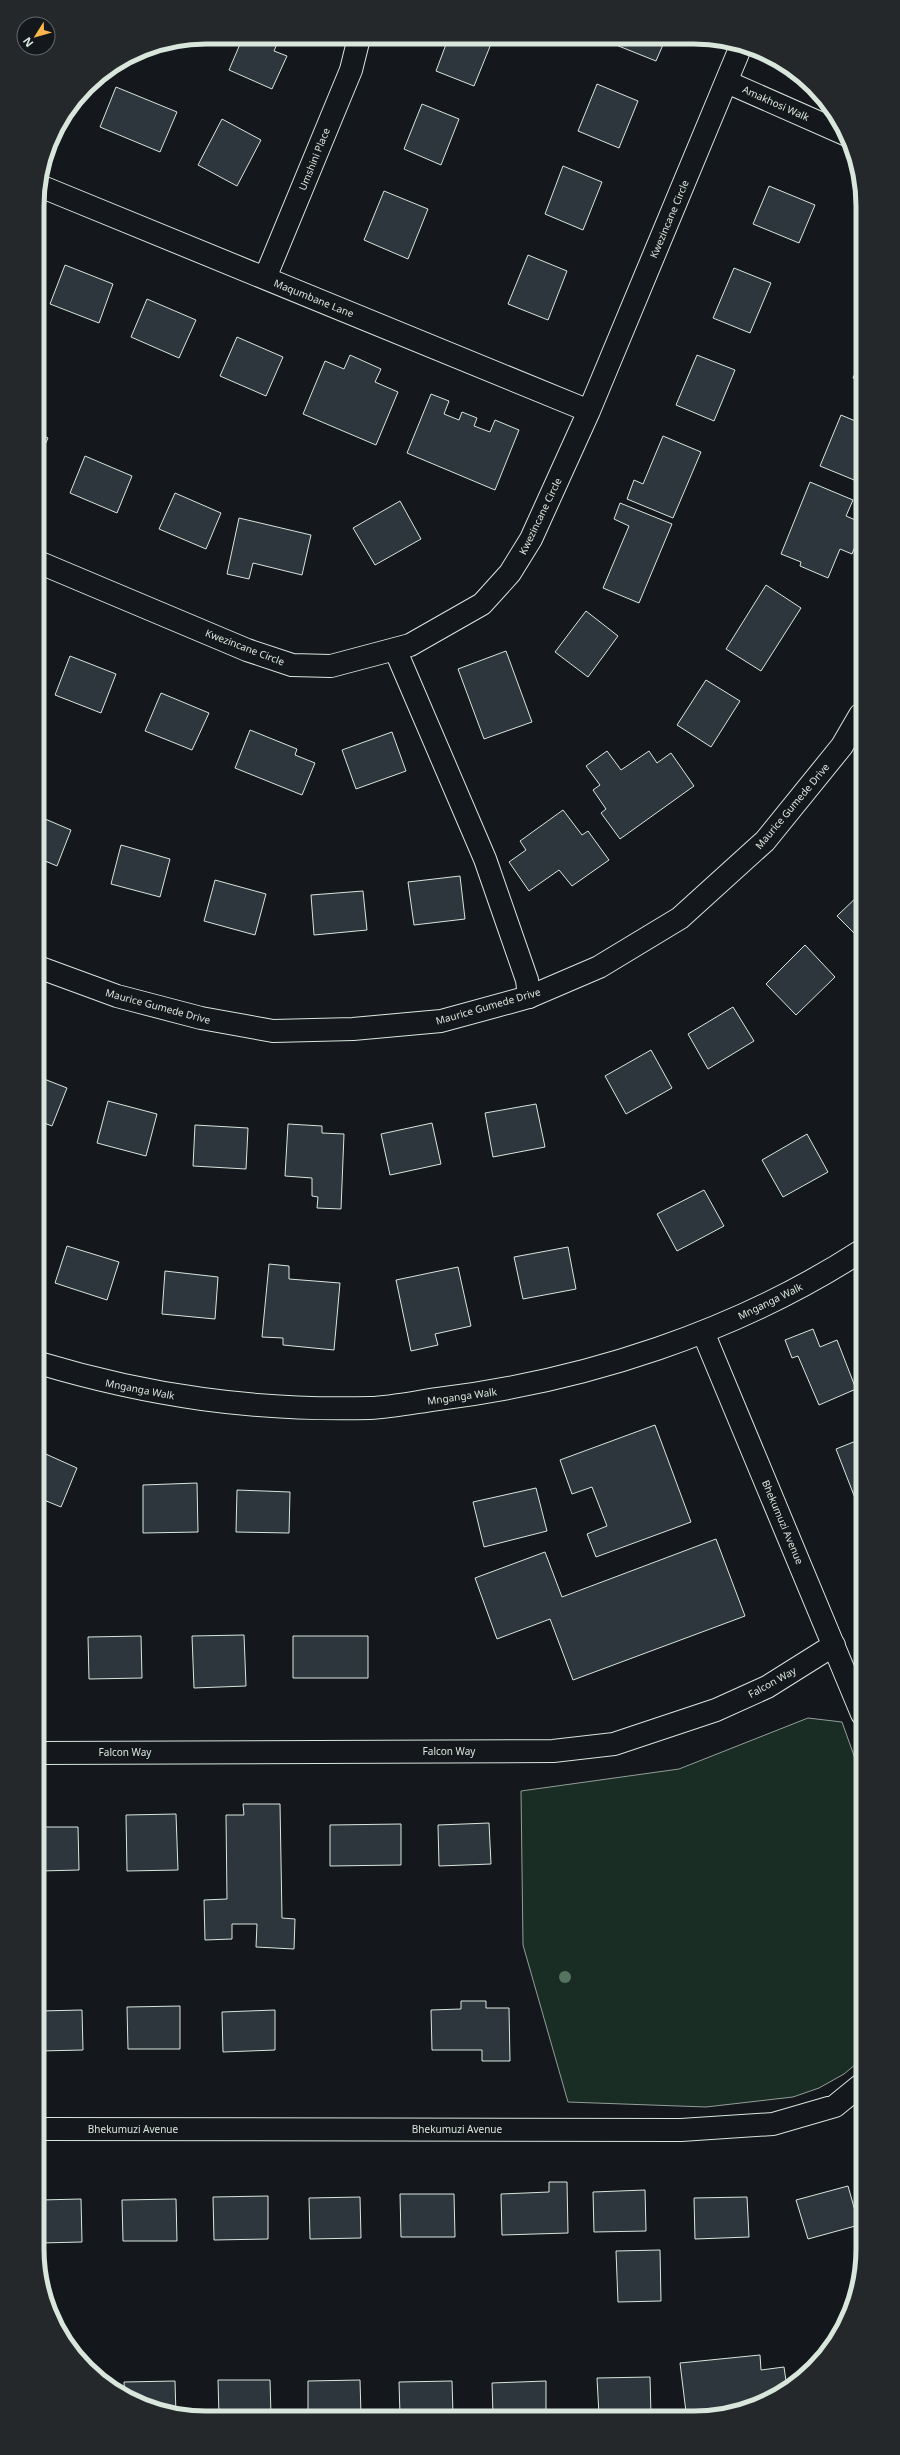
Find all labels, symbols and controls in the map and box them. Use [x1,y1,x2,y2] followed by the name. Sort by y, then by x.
[16,16,56,56] north arrow
[19,34,36,50] text: N
[740,82,812,124] street label: Amakhosi Walk
[295,125,333,192] street label: Umshini Place
[646,177,692,260] street label: Kwezincane Circle
[272,276,356,321] street label: Maqumbane Lane
[515,475,565,557] street label: Kwezincane Circle
[203,625,287,669] street label: Kwezincane Circle
[752,760,832,852] street label: Maurice Gumede Drive
[434,984,542,1028] street label: Maurice Gumede Drive
[104,985,212,1027] street label: Maurice Gumede Drive
[735,1279,805,1323] street label: Mnganga Walk
[104,1375,176,1403] street label: Mnganga Walk
[426,1384,498,1408] street label: Mnganga Walk
[759,1478,807,1567] street label: Bhekumuzi Avenue
[746,1663,799,1701] street label: Falcon Way
[423,1744,476,1758] street label: Falcon Way
[99,1745,152,1759] street label: Falcon Way
[88,2122,179,2136] street label: Bhekumuzi Avenue
[412,2122,503,2136] street label: Bhekumuzi Avenue

